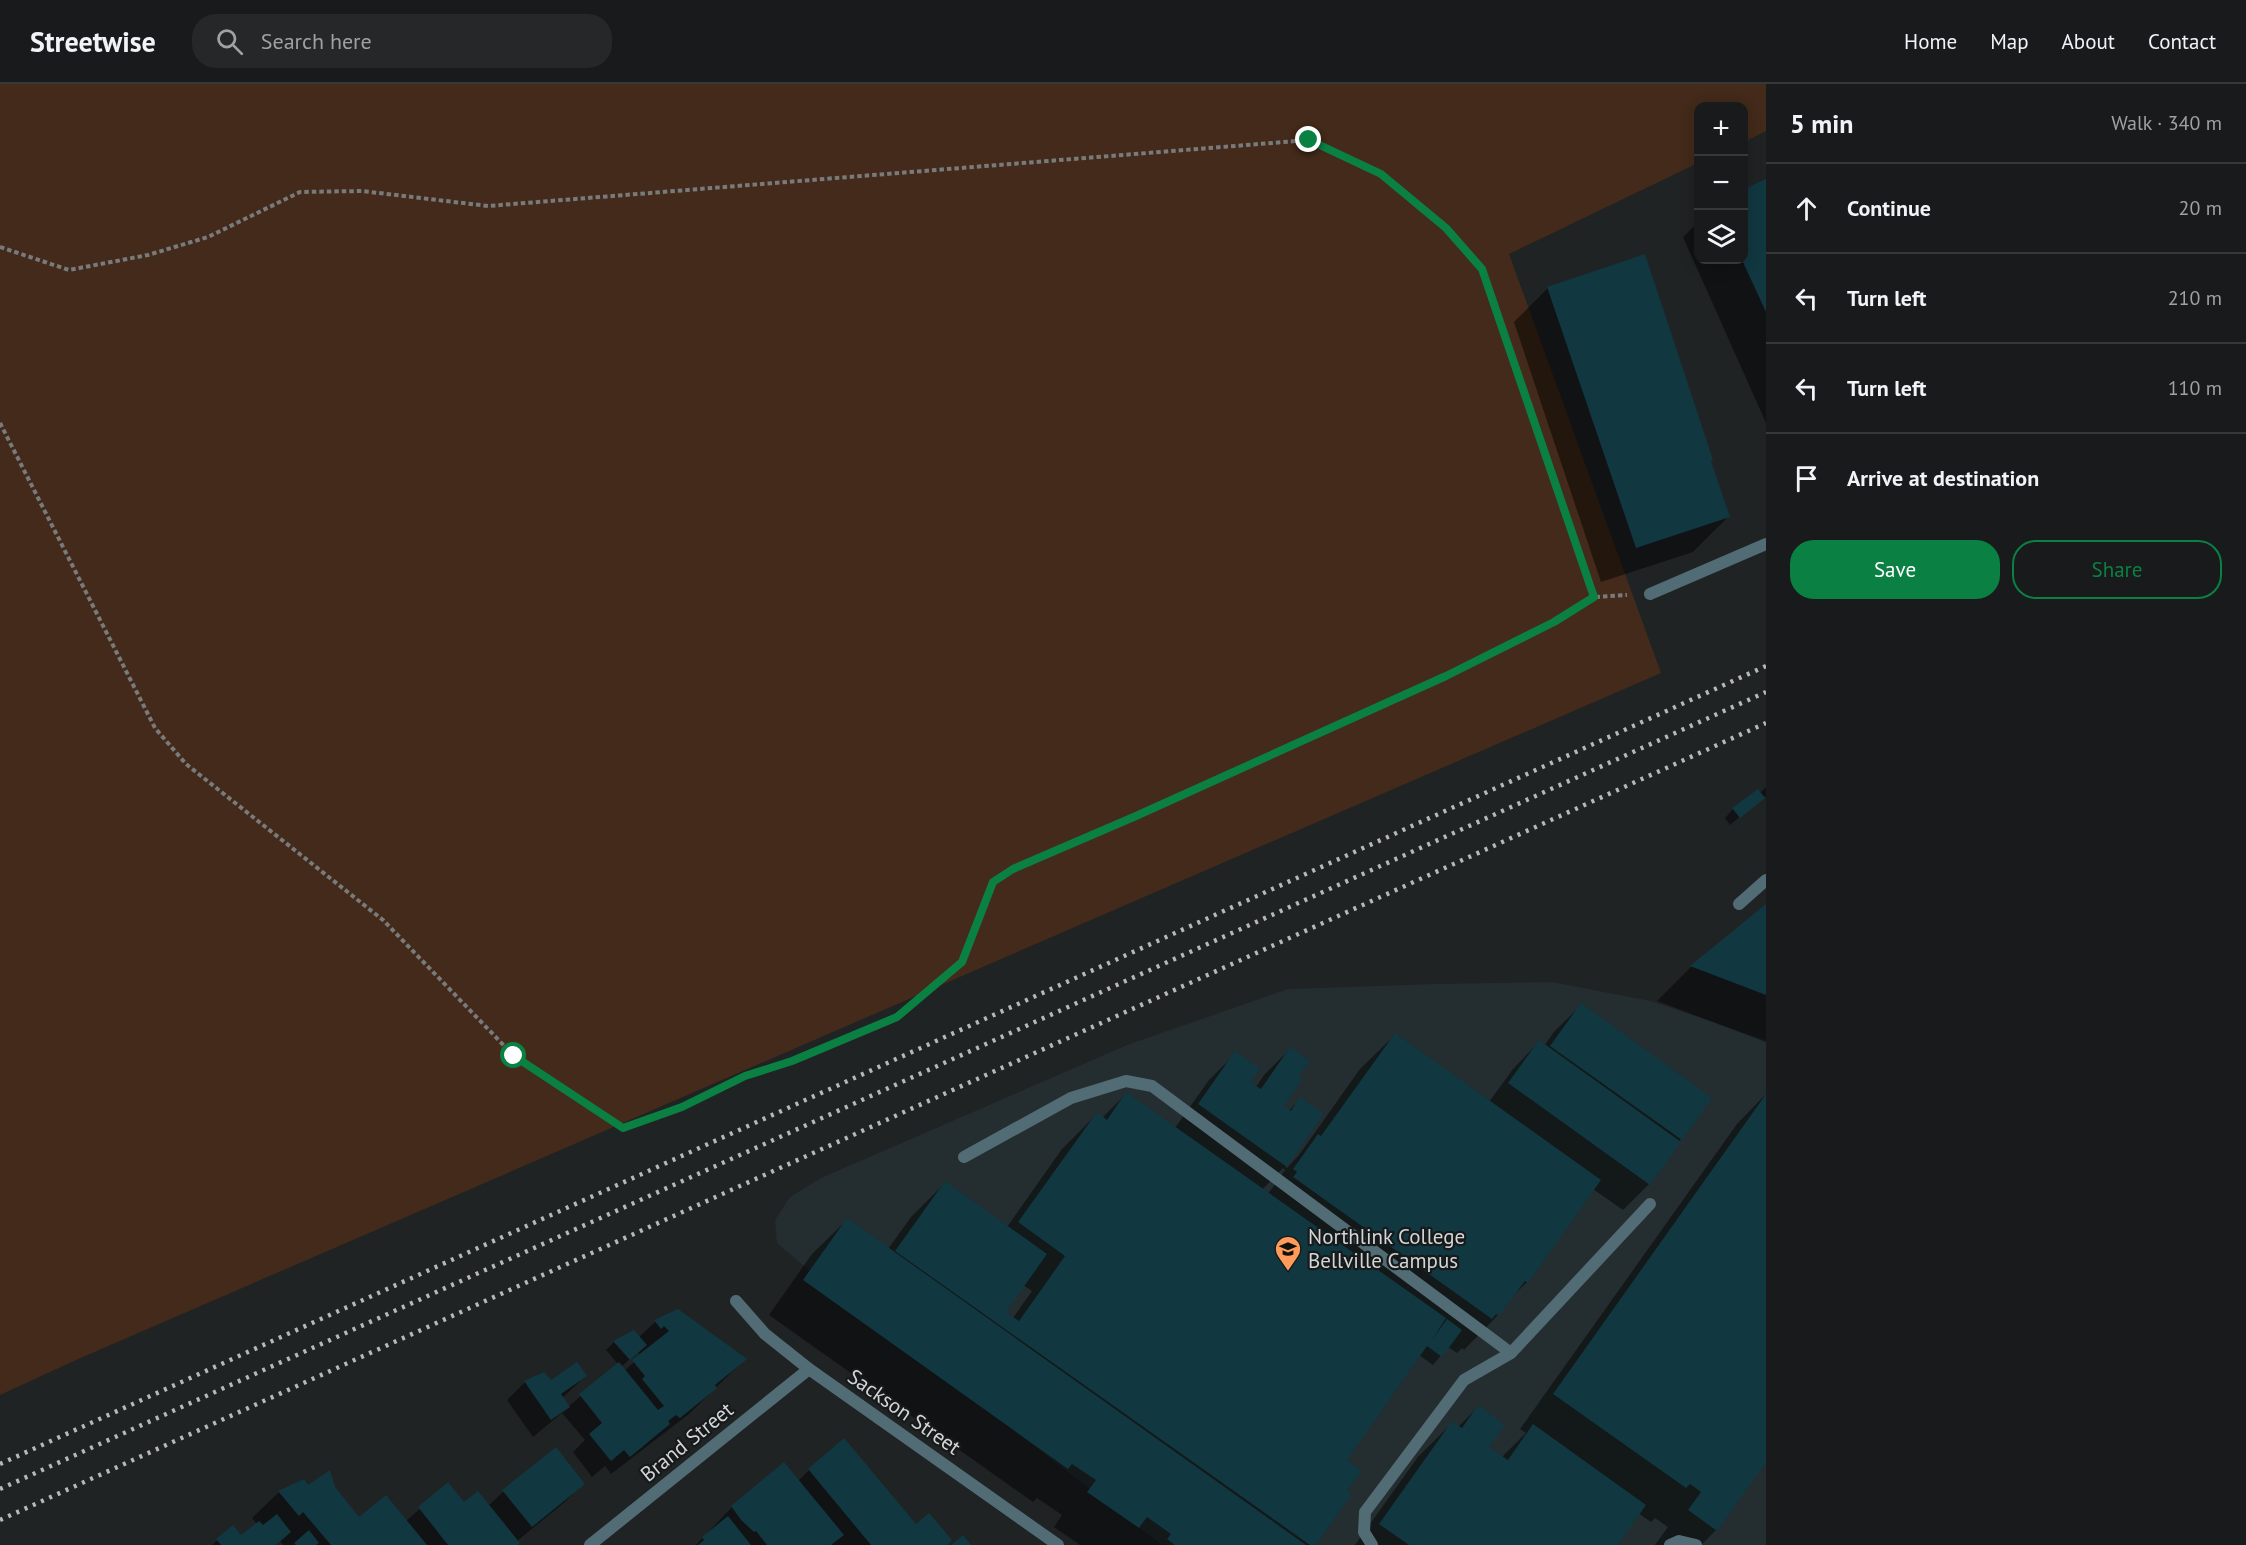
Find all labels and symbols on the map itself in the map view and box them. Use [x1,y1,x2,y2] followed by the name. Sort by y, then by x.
[1295,126,1321,152] route end
[500,1042,526,1068] route start
[1308,1223,1465,1274] place label: Northlink College Bellville Campus
[1273,1234,1303,1272] school or university icon: Northlink College Bellville Campus
[843,1363,966,1460] street label: Sackson Street
[635,1396,739,1487] street label: Brand Street

